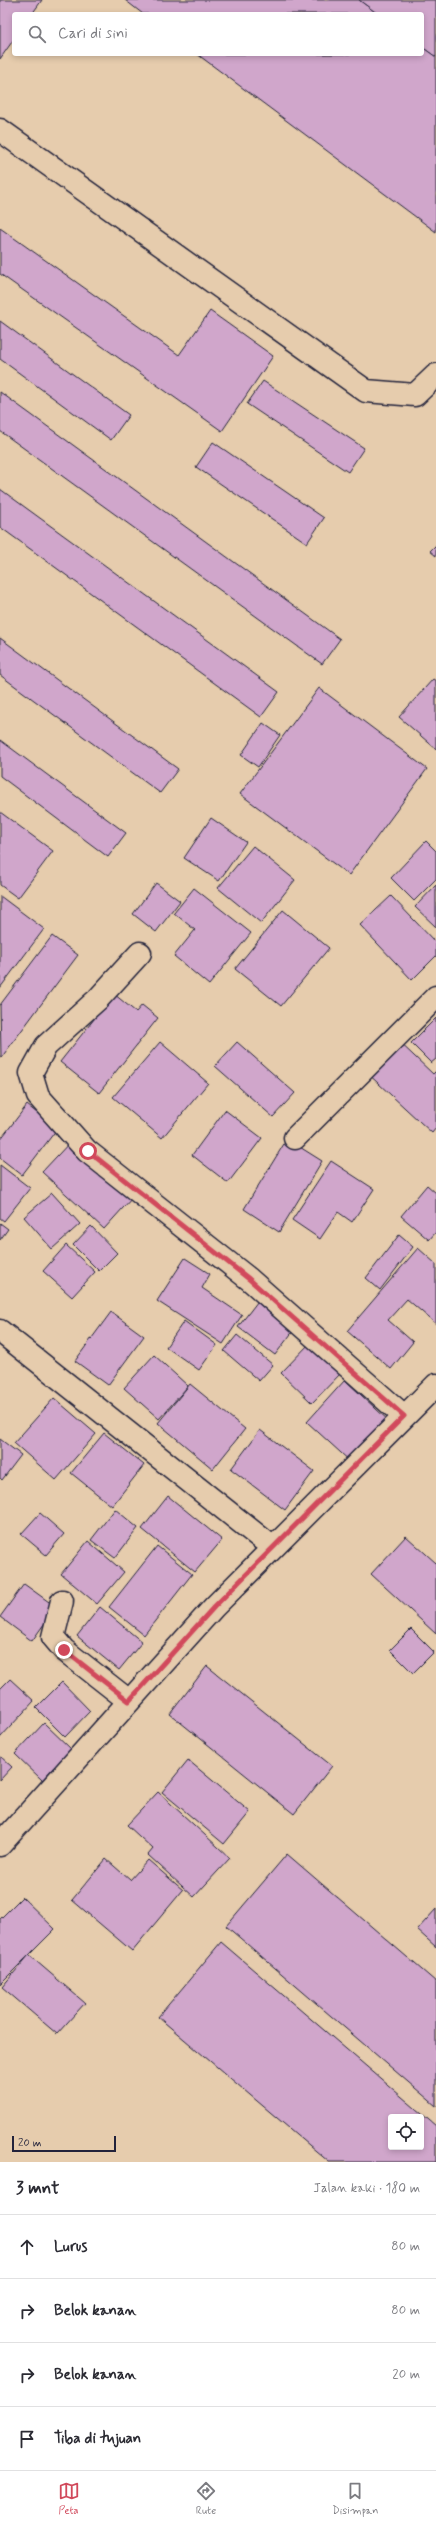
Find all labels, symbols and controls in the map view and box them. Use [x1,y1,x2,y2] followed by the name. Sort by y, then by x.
[12,12,424,56] search box
[26,23,48,45] icon: search
[58,24,128,44] text: Cari di sini
[79,1142,97,1160] route start
[55,1641,73,1659] route end
[388,2114,424,2150] map controls
[388,2114,424,2150] button: locate
[12,2134,116,2153] scale bar
[18,2136,41,2150] text: 20 m
[16,2177,59,2199] text: 3 mnt
[313,2180,420,2197] text: Jalan kaki · 180 m
[16,2236,38,2258] icon: ahead
[54,2237,87,2257] text: Lurus
[391,2238,420,2255] text: 80 m
[16,2300,38,2322] icon: right
[54,2301,137,2321] text: Belok kanan
[391,2302,420,2319] text: 80 m
[16,2364,38,2386] icon: right
[54,2365,137,2385] text: Belok kanan
[392,2366,420,2383] text: 20 m
[16,2428,38,2450] icon: arrive
[54,2429,141,2449] text: Tiba di tujuan
[58,2480,80,2518] tab: Peta
[195,2480,217,2518] tab: Rute
[332,2480,378,2518] tab: Disimpan

